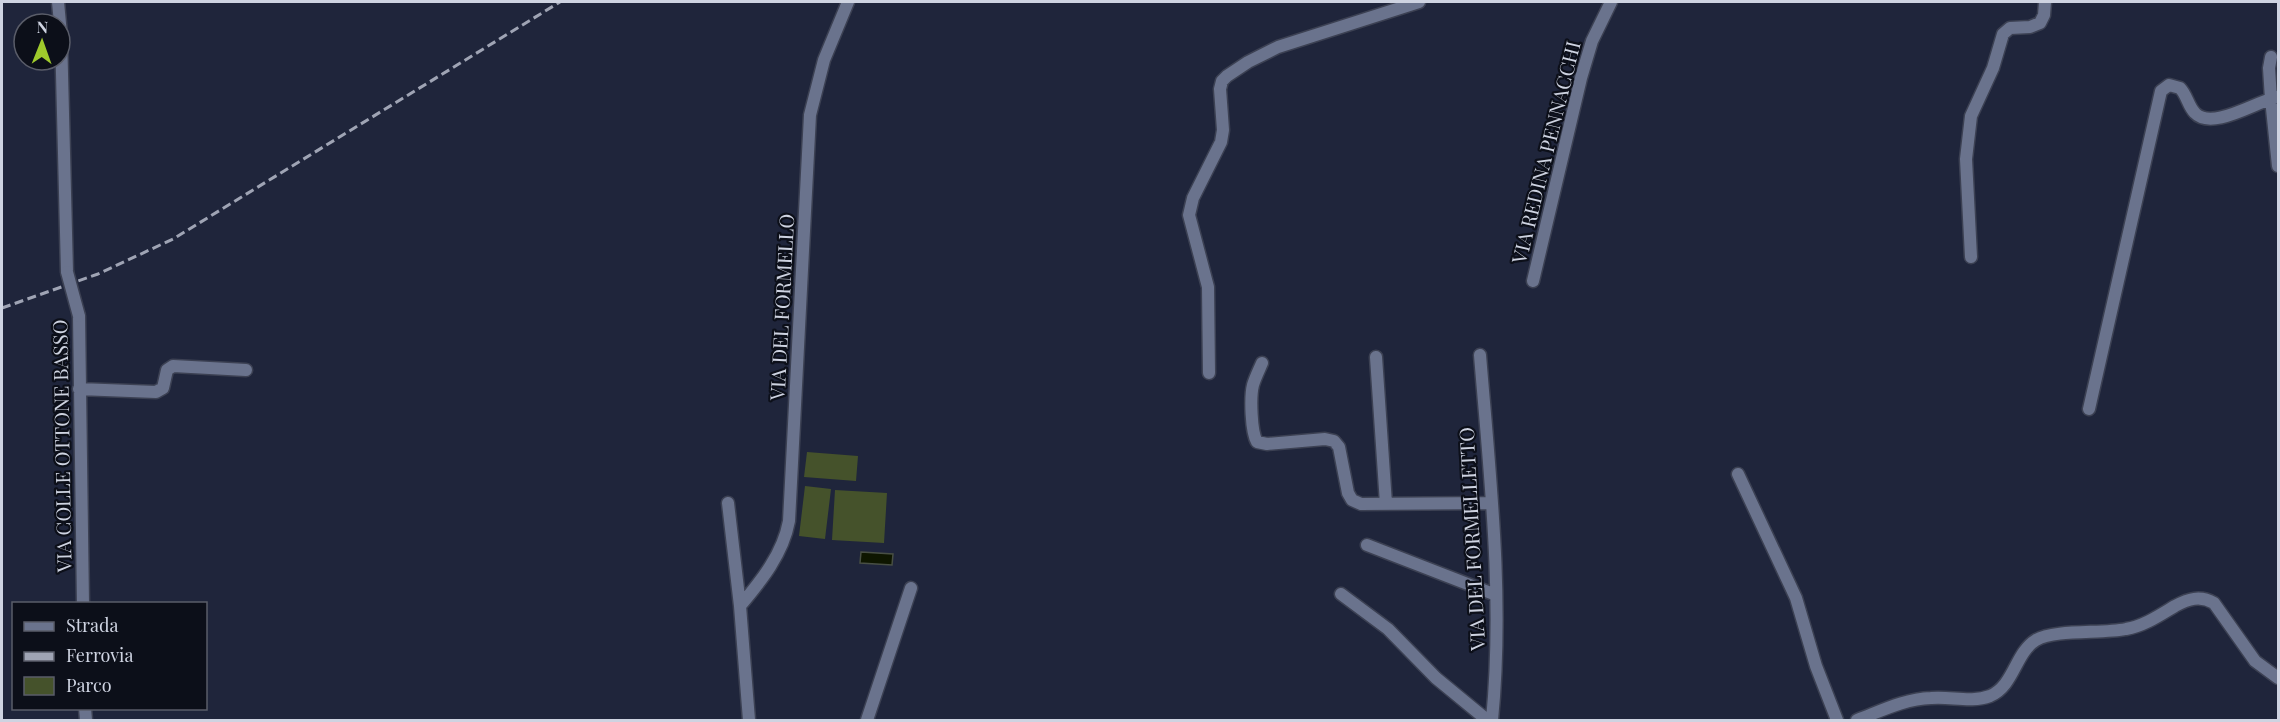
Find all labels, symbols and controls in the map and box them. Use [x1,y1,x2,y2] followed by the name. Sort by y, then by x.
[12,12,72,72] north arrow
[36,16,49,37] text: N
[1504,38,1586,267] street label: VIA REDINA PENNACCHI
[763,213,799,402] street label: VIA DEL FORMELLO
[45,319,77,574] street label: VIA COLLE OTTONE BASSO
[1452,426,1490,653] street label: VIA DEL FORMELLETTO
[12,602,207,710] legend
[66,613,119,637] text: Strada
[66,643,133,667] text: Ferrovia
[66,673,112,697] text: Parco

